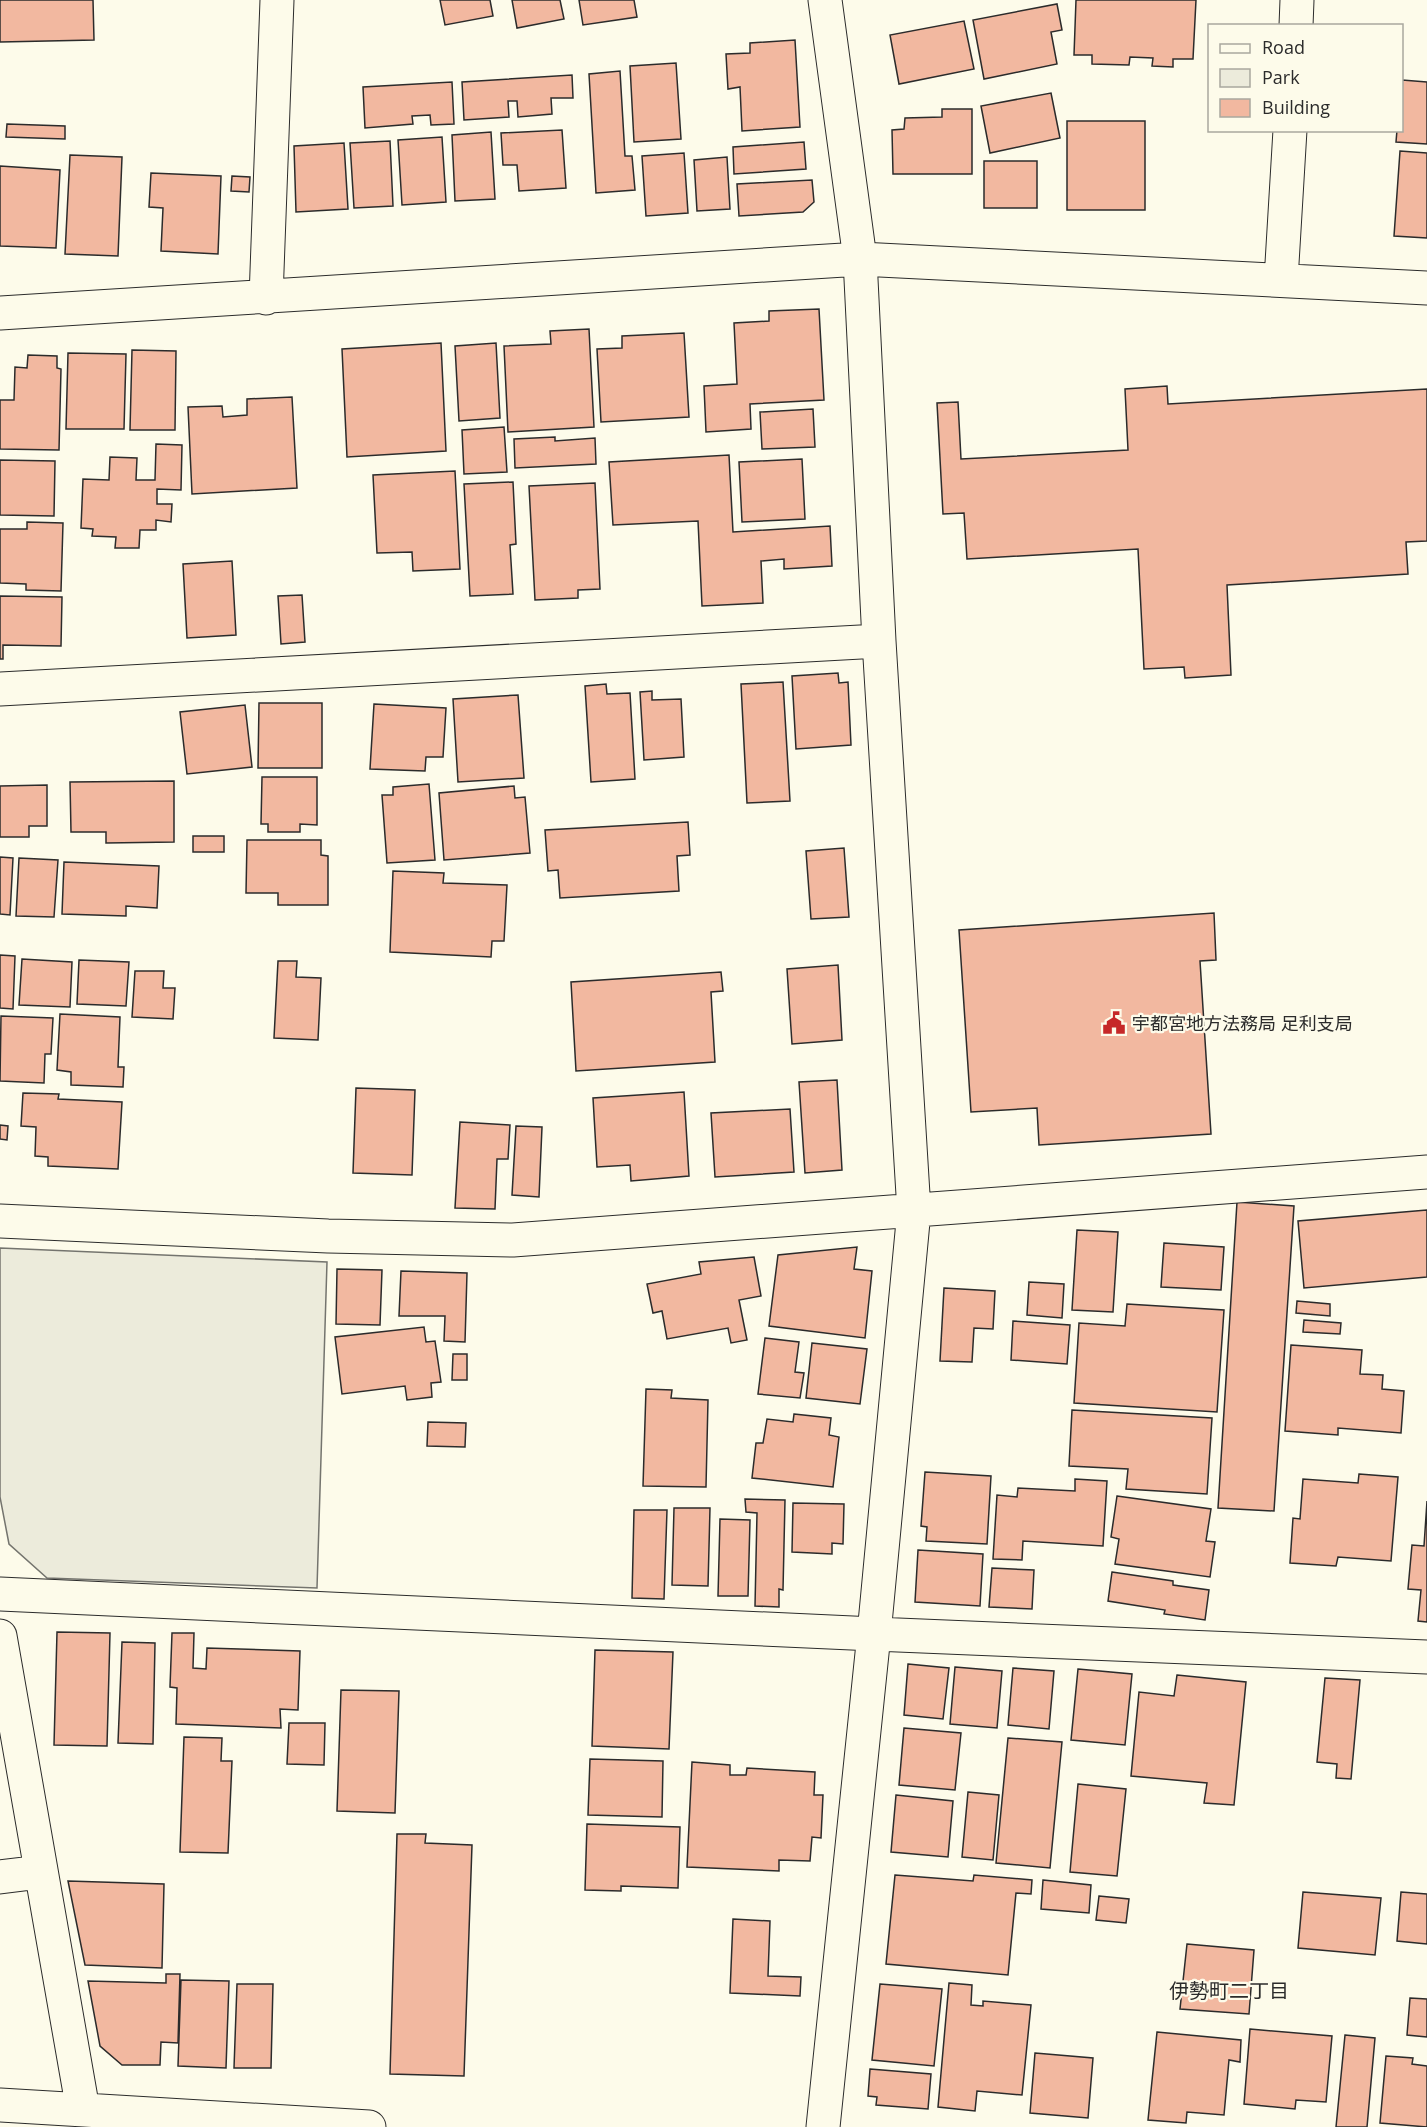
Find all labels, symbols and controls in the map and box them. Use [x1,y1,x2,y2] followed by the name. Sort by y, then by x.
[1208,24,1403,132] legend
[1262,35,1305,59] text: Road
[1262,65,1300,89] text: Park
[1262,95,1330,119] text: Building
[1101,1010,1127,1036] public building icon: 宇都宮地方法務局 足利支局
[1132,1011,1353,1035] place label: 宇都宮地方法務局 足利支局
[1169,1977,1289,2004] district label: 伊勢町二丁目

